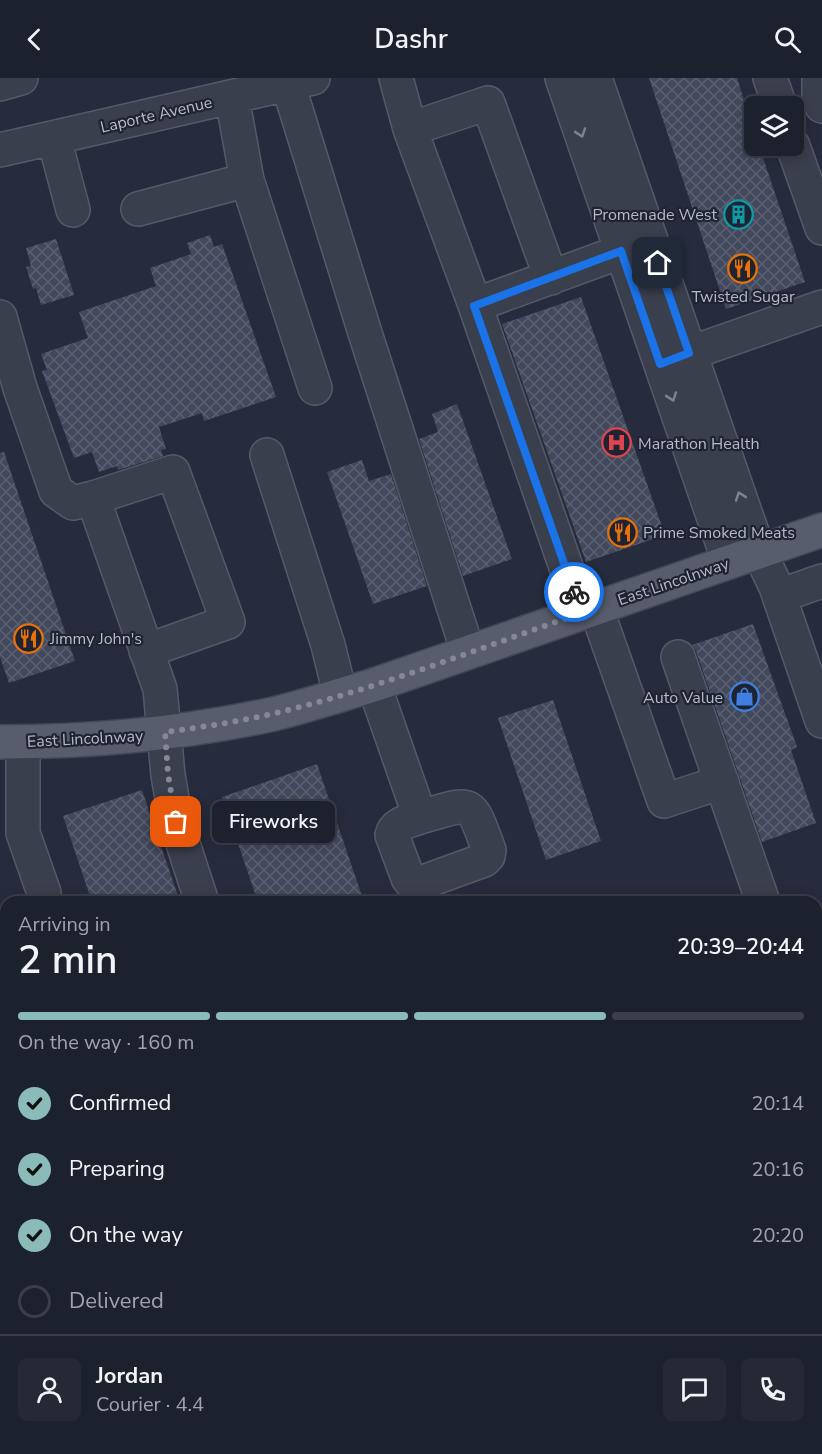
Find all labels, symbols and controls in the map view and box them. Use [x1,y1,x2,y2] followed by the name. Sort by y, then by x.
[374,21,448,58] text: Dashr
[18,23,51,56] icon: back
[771,23,804,56] icon: search
[98,91,214,139] street label: Laporte Avenue
[744,96,804,156] map controls
[744,96,804,156] button: layers
[573,127,586,138] one-way arrow
[722,198,754,230] building icon: Promenade West
[592,204,717,226] place label: Promenade West
[632,237,683,288] pin
[641,246,674,279] icon: home
[727,252,759,284] restaurant icon: Twisted Sugar
[691,286,795,308] place label: Twisted Sugar
[664,391,677,402] one-way arrow
[601,427,633,459] hospital icon: Marathon Health
[638,433,760,455] place label: Marathon Health
[734,491,747,502] one-way arrow
[606,516,638,548] restaurant icon: Prime Smoked Meats
[643,522,795,544] place label: Prime Smoked Meats
[615,552,733,611] street label: East Lincolnway
[544,562,604,622] courier
[558,576,591,609] icon: bike
[13,622,45,654] restaurant icon: Jimmy John's
[49,628,142,650] place label: Jimmy John's
[728,681,760,713] shop icon: Auto Value
[643,687,723,709] place label: Auto Value
[26,725,144,753] street label: East Lincolnway
[150,796,201,847] pin
[212,801,335,843] callout: Fireworks
[159,805,192,838] icon: bag
[229,808,318,835] text: Fireworks
[18,911,111,938] text: Arriving in
[677,932,804,962] text: 20:39–20:44
[18,934,117,987] text: 2 min
[18,1029,194,1056] text: On the way · 160 m
[18,1087,51,1120] icon: check
[69,1088,171,1118] text: Confirmed
[751,1090,804,1117] text: 20:14
[18,1153,51,1186] icon: check
[69,1154,165,1184] text: Preparing
[751,1156,804,1183] text: 20:16
[18,1219,51,1252] icon: check
[69,1220,183,1250] text: On the way
[751,1222,804,1249] text: 20:20
[69,1286,164,1316] text: Delivered
[18,1358,81,1421] button: person
[663,1358,726,1421] button: chat
[741,1358,804,1421] button: phone
[96,1361,163,1391] text: Jordan
[96,1391,204,1418] text: Courier · 4.4

